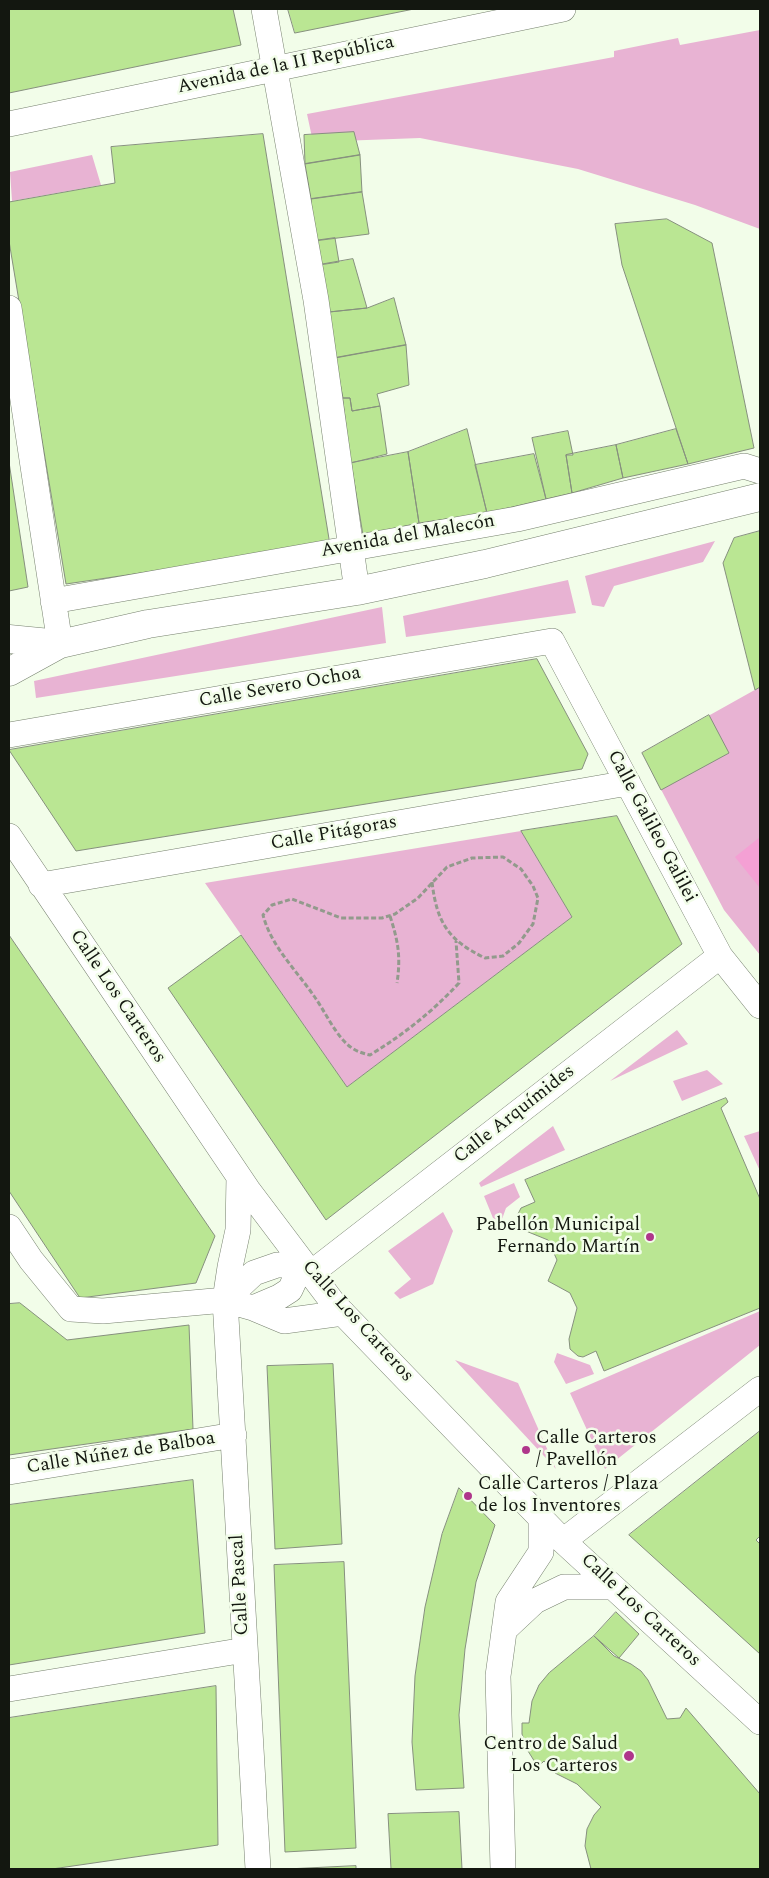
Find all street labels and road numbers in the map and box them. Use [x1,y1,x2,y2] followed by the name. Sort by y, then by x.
[176,32,396,100] street label: Avenida de la II República
[319,510,497,564] street label: Avenida del Malecón
[197,663,363,713] street label: Calle Severo Ochoa
[601,747,701,907] street label: Calle Galileo Galilei
[269,812,399,856] street label: Calle Pitágoras
[64,926,170,1068] street label: Calle Los Carteros
[450,1061,580,1169] street label: Calle Arquímides
[296,1256,418,1388] street label: Calle Los Carteros
[25,1428,217,1480] street label: Calle Núñez de Balboa
[227,1534,255,1636] street label: Calle Pascal
[575,1550,705,1672] street label: Calle Los Carteros

